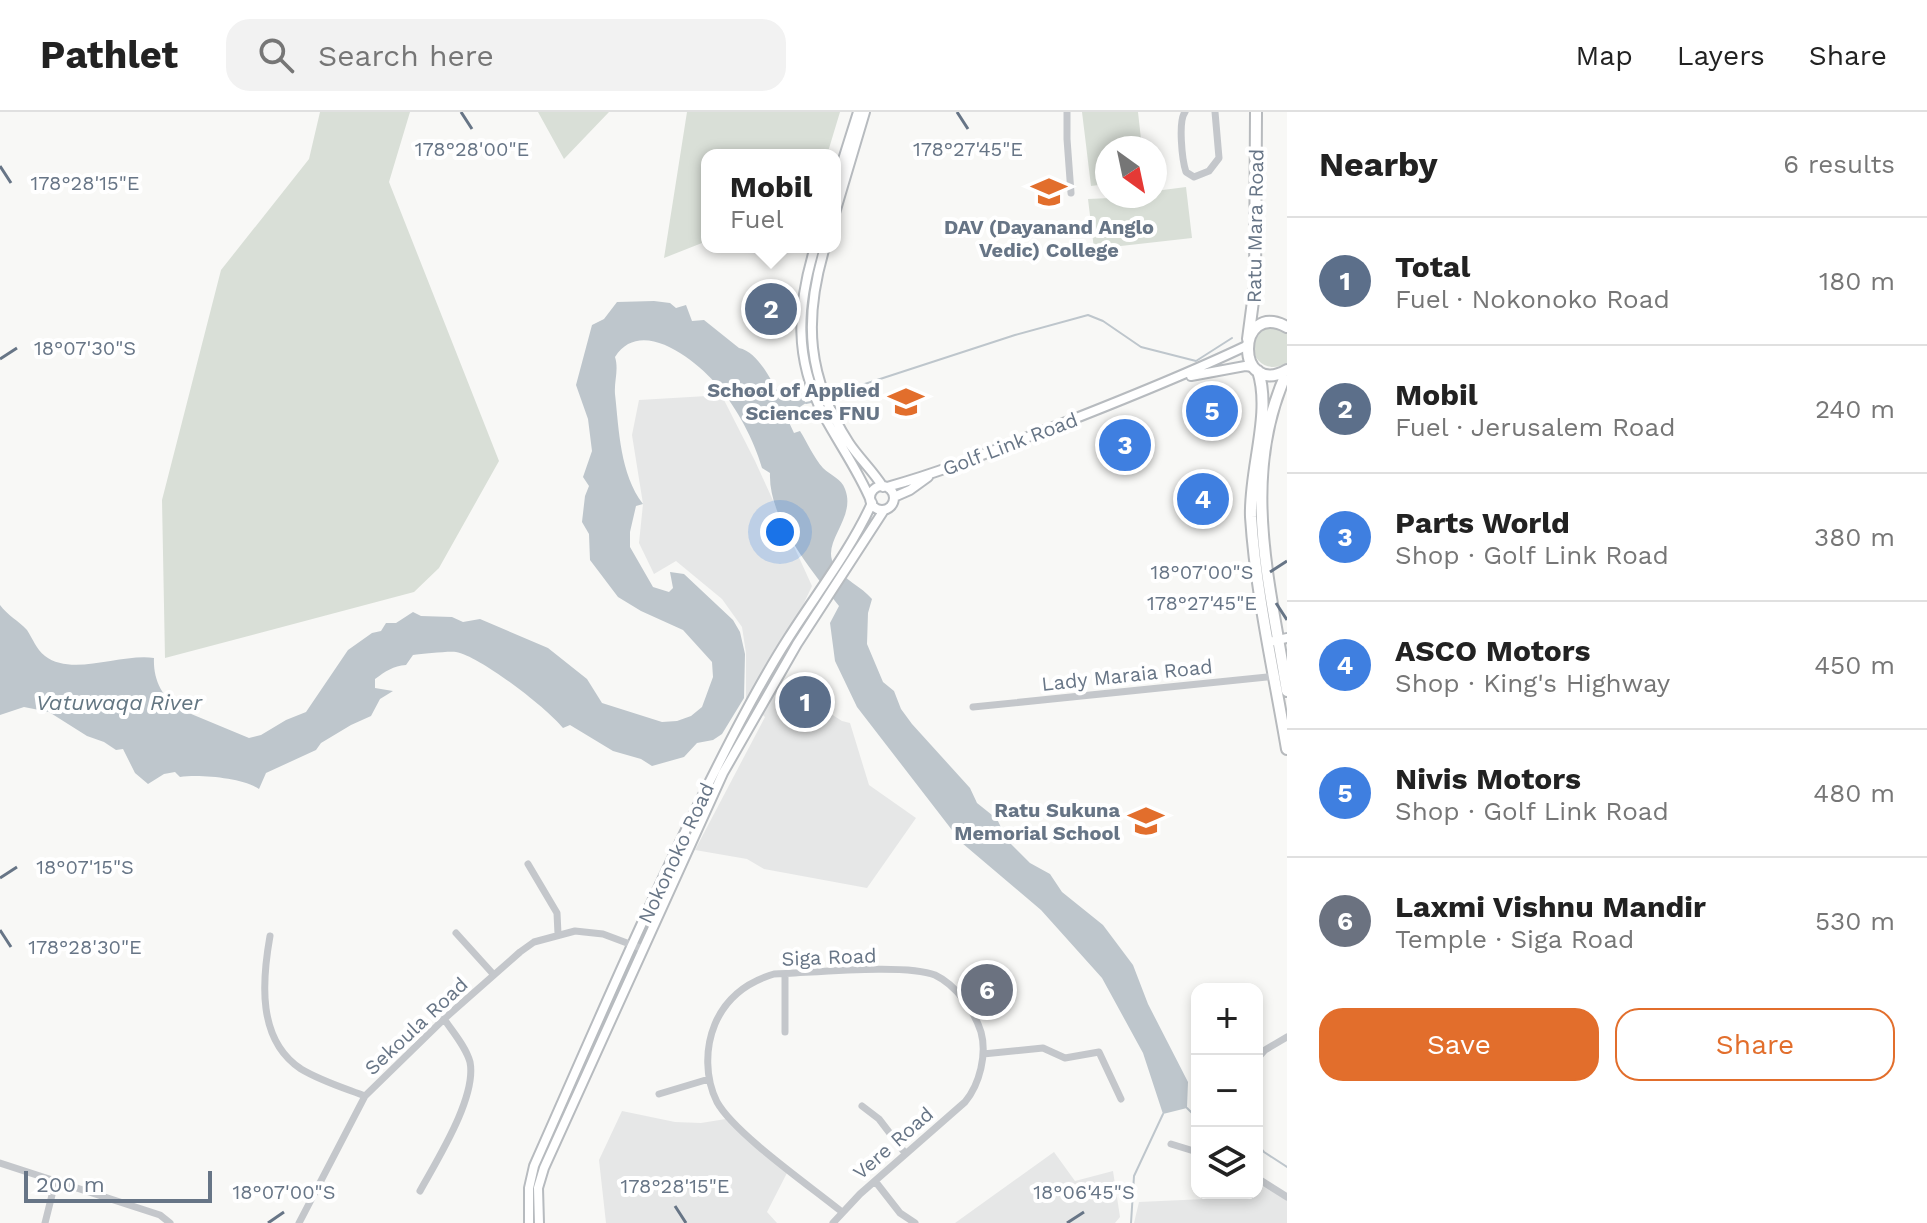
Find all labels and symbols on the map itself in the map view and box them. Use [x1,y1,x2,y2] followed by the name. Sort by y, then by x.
[1095,136,1167,208] north arrow
[415,137,529,161] text: 178°28'00"E
[913,137,1023,161] text: 178°27'45"E
[1242,149,1268,303] street label: Ratu Mara Road
[30,171,140,195] text: 178°28'15"E
[1030,173,1068,211] school or university icon: DAV (Dayanand Anglo Vedic) College
[944,215,1154,262] place label: DAV (Dayanand Anglo Vedic) College
[745,279,797,339] pin: 2
[34,336,136,360] text: 18°07'30"S
[707,378,880,425] place label: School of Applied Sciences FNU
[1186,381,1238,441] pin: 5
[887,383,925,421] school or university icon: School of Applied Sciences FNU
[939,407,1081,481] street label: Golf Link Road
[1099,415,1151,475] pin: 3
[1177,469,1229,529] pin: 4
[760,512,800,552] your location
[1150,560,1254,584] text: 18°07'00"S
[1147,591,1257,615] text: 178°27'45"E
[1040,654,1214,696] street label: Lady Maraia Road
[779,672,831,732] pin: 1
[36,690,204,715] water label: Vatuwaqa River
[633,779,719,927] street label: Nokonoko Road
[954,798,1120,845] place label: Ratu Sukuna Memorial School
[1127,802,1165,840] school or university icon: Ratu Sukuna Memorial School
[36,855,134,879] text: 18°07'15"S
[28,935,142,959] text: 178°28'30"E
[781,943,877,971] street label: Siga Road
[961,960,1013,1020] pin: 6
[359,972,473,1080] street label: Sekoula Road
[848,1102,938,1184] street label: Vere Road
[24,1167,212,1203] scale bar
[620,1174,730,1198] text: 178°28'15"E
[232,1180,336,1204] text: 18°07'00"S
[1033,1180,1135,1204] text: 18°06'45"S

